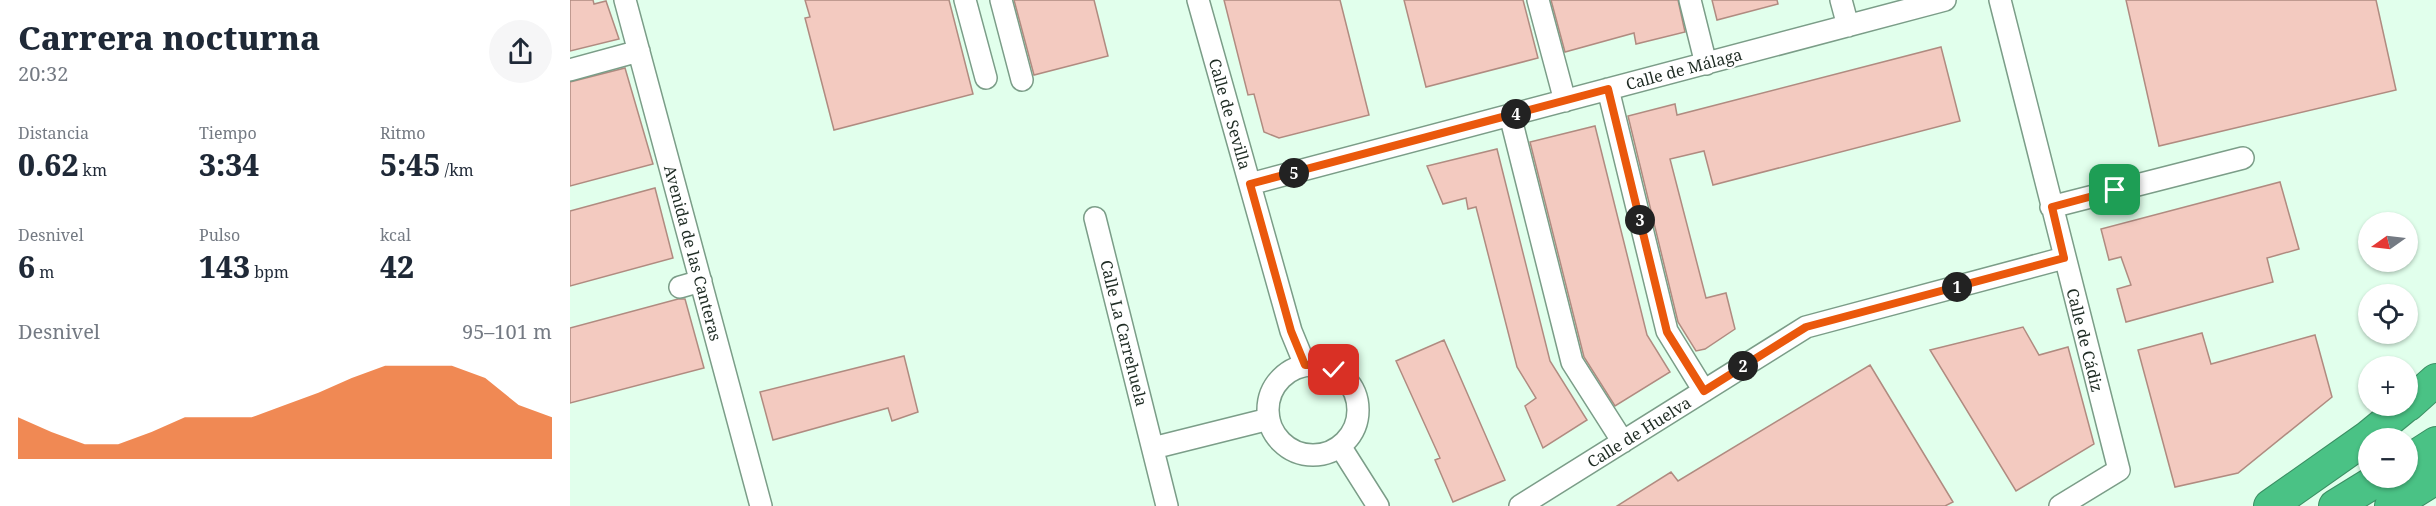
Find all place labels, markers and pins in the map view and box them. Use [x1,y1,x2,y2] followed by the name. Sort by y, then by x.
[1501,99,1531,129] pin: 4
[1279,158,1309,188] pin: 5
[2089,164,2140,215] pin
[1625,205,1655,235] pin: 3
[1942,272,1972,302] pin: 1
[1308,344,1359,395] pin
[1728,351,1758,381] pin: 2

